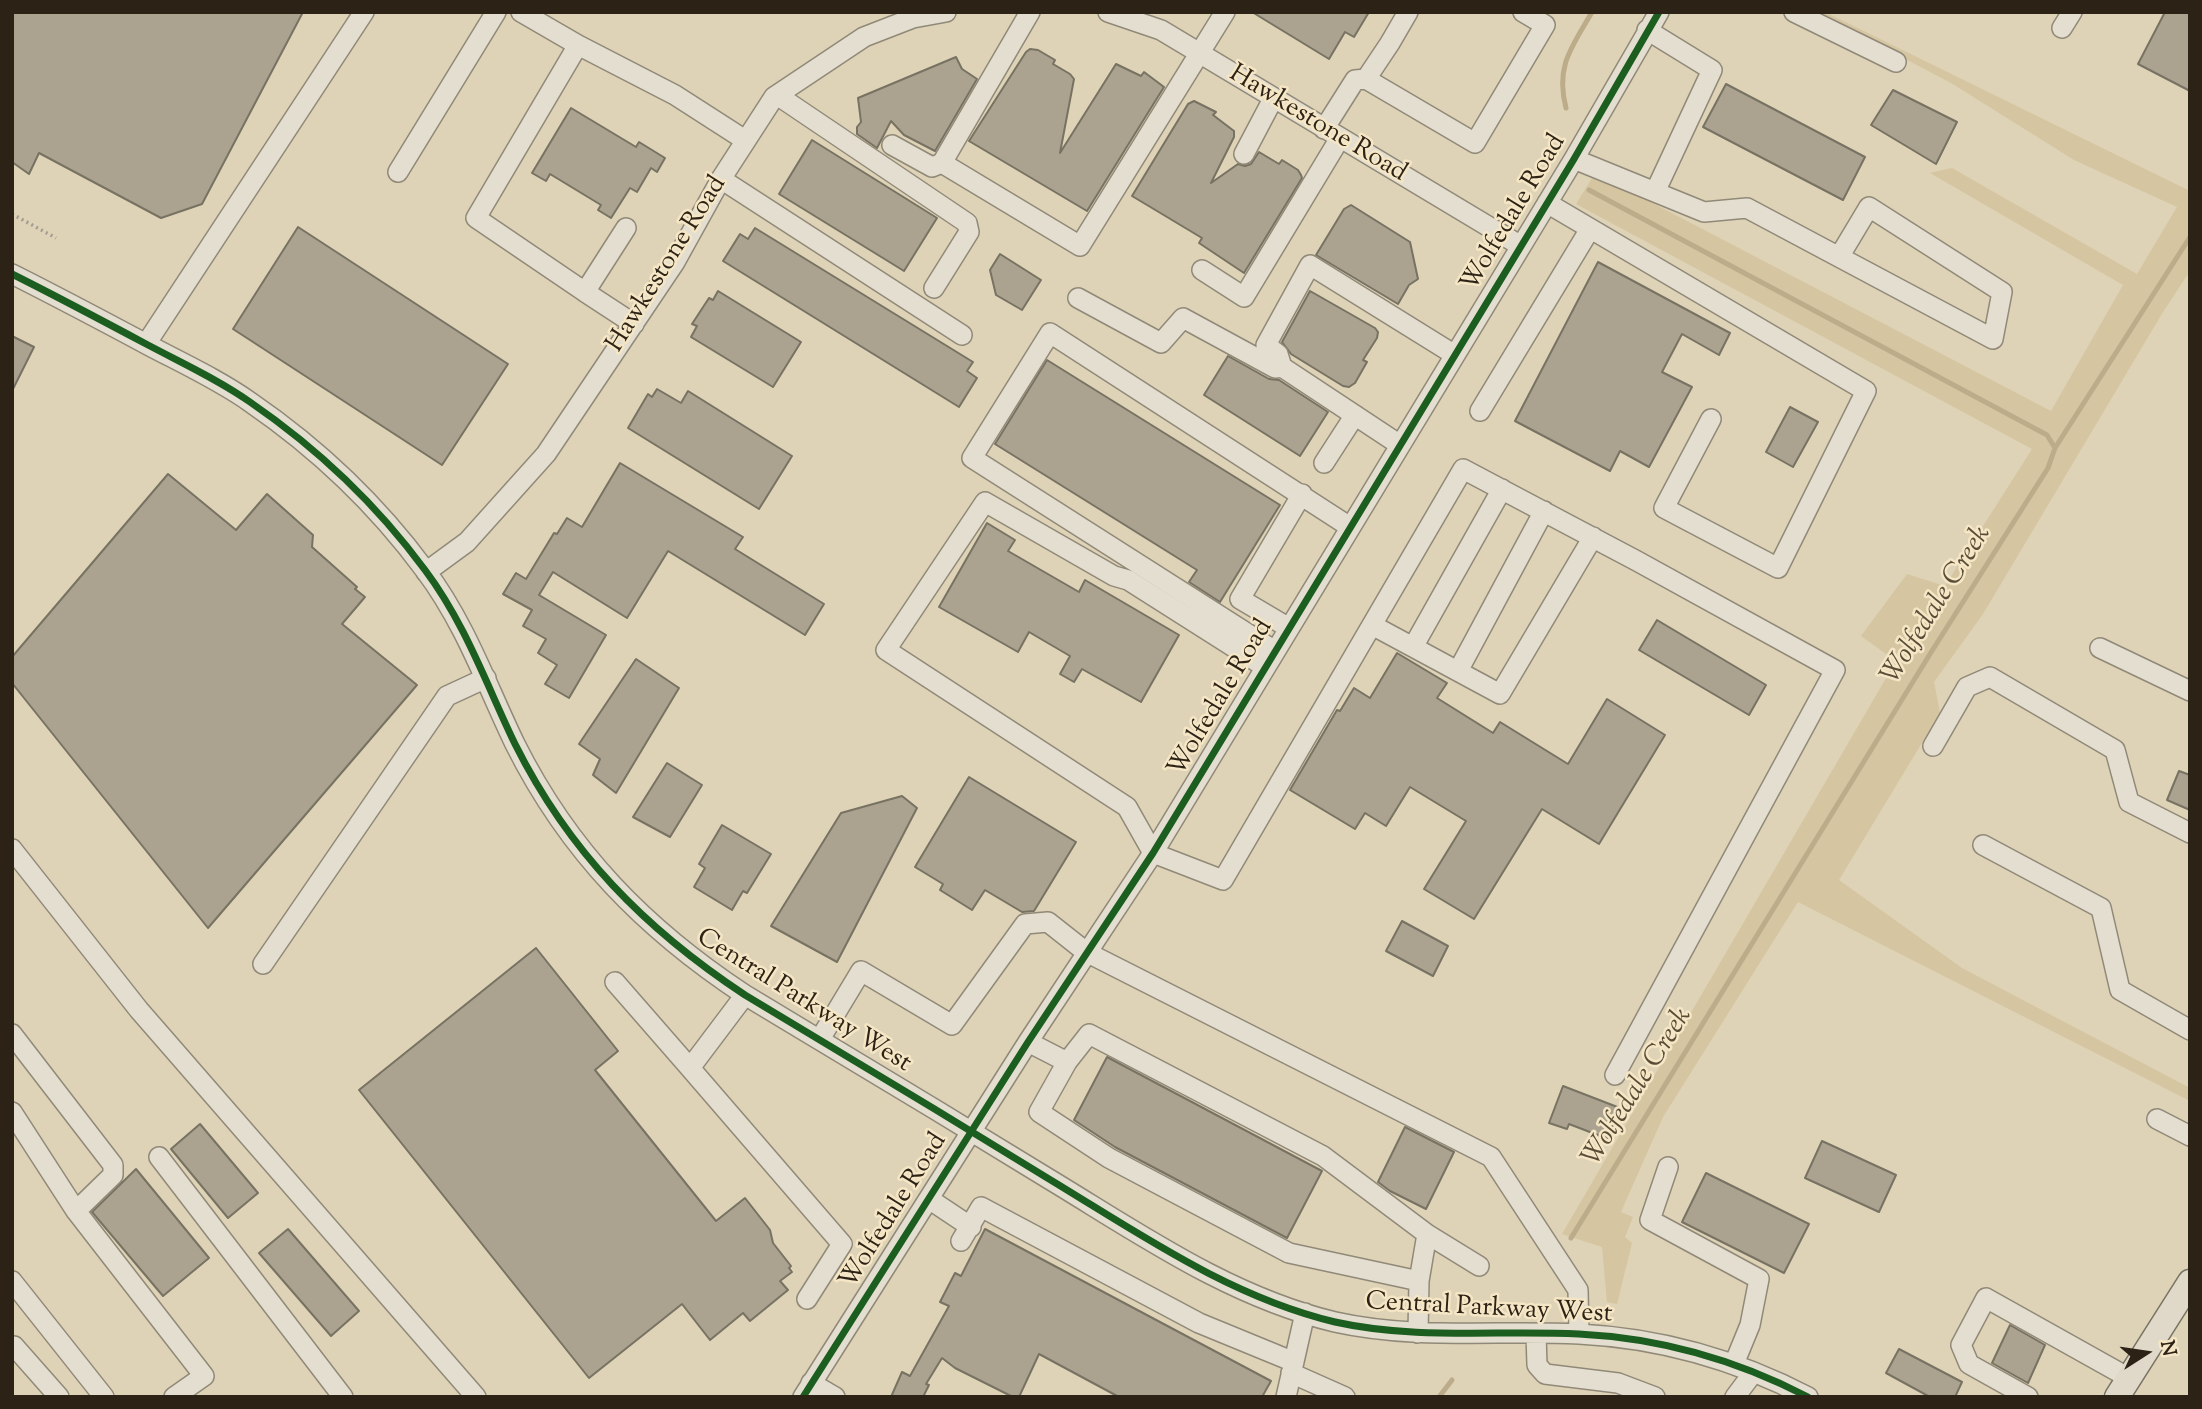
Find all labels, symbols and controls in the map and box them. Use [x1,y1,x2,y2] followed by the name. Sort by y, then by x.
[1222,60,1412,190] street label: Hawkestone Road
[1456,130,1574,298] street label: Wolfedale Road
[601,171,735,359] street label: Hawkestone Road
[1876,521,2000,691] water label: Wolfedale Creek
[1163,615,1281,783] street label: Wolfedale Road
[690,923,916,1081] street label: Central Parkway West
[1577,1003,1701,1173] water label: Wolfedale Creek
[835,1128,955,1296] street label: Wolfedale Road
[1365,1288,1613,1332] street label: Central Parkway West
[2111,1318,2181,1388] north arrow
[2152,1338,2182,1359] text: N

